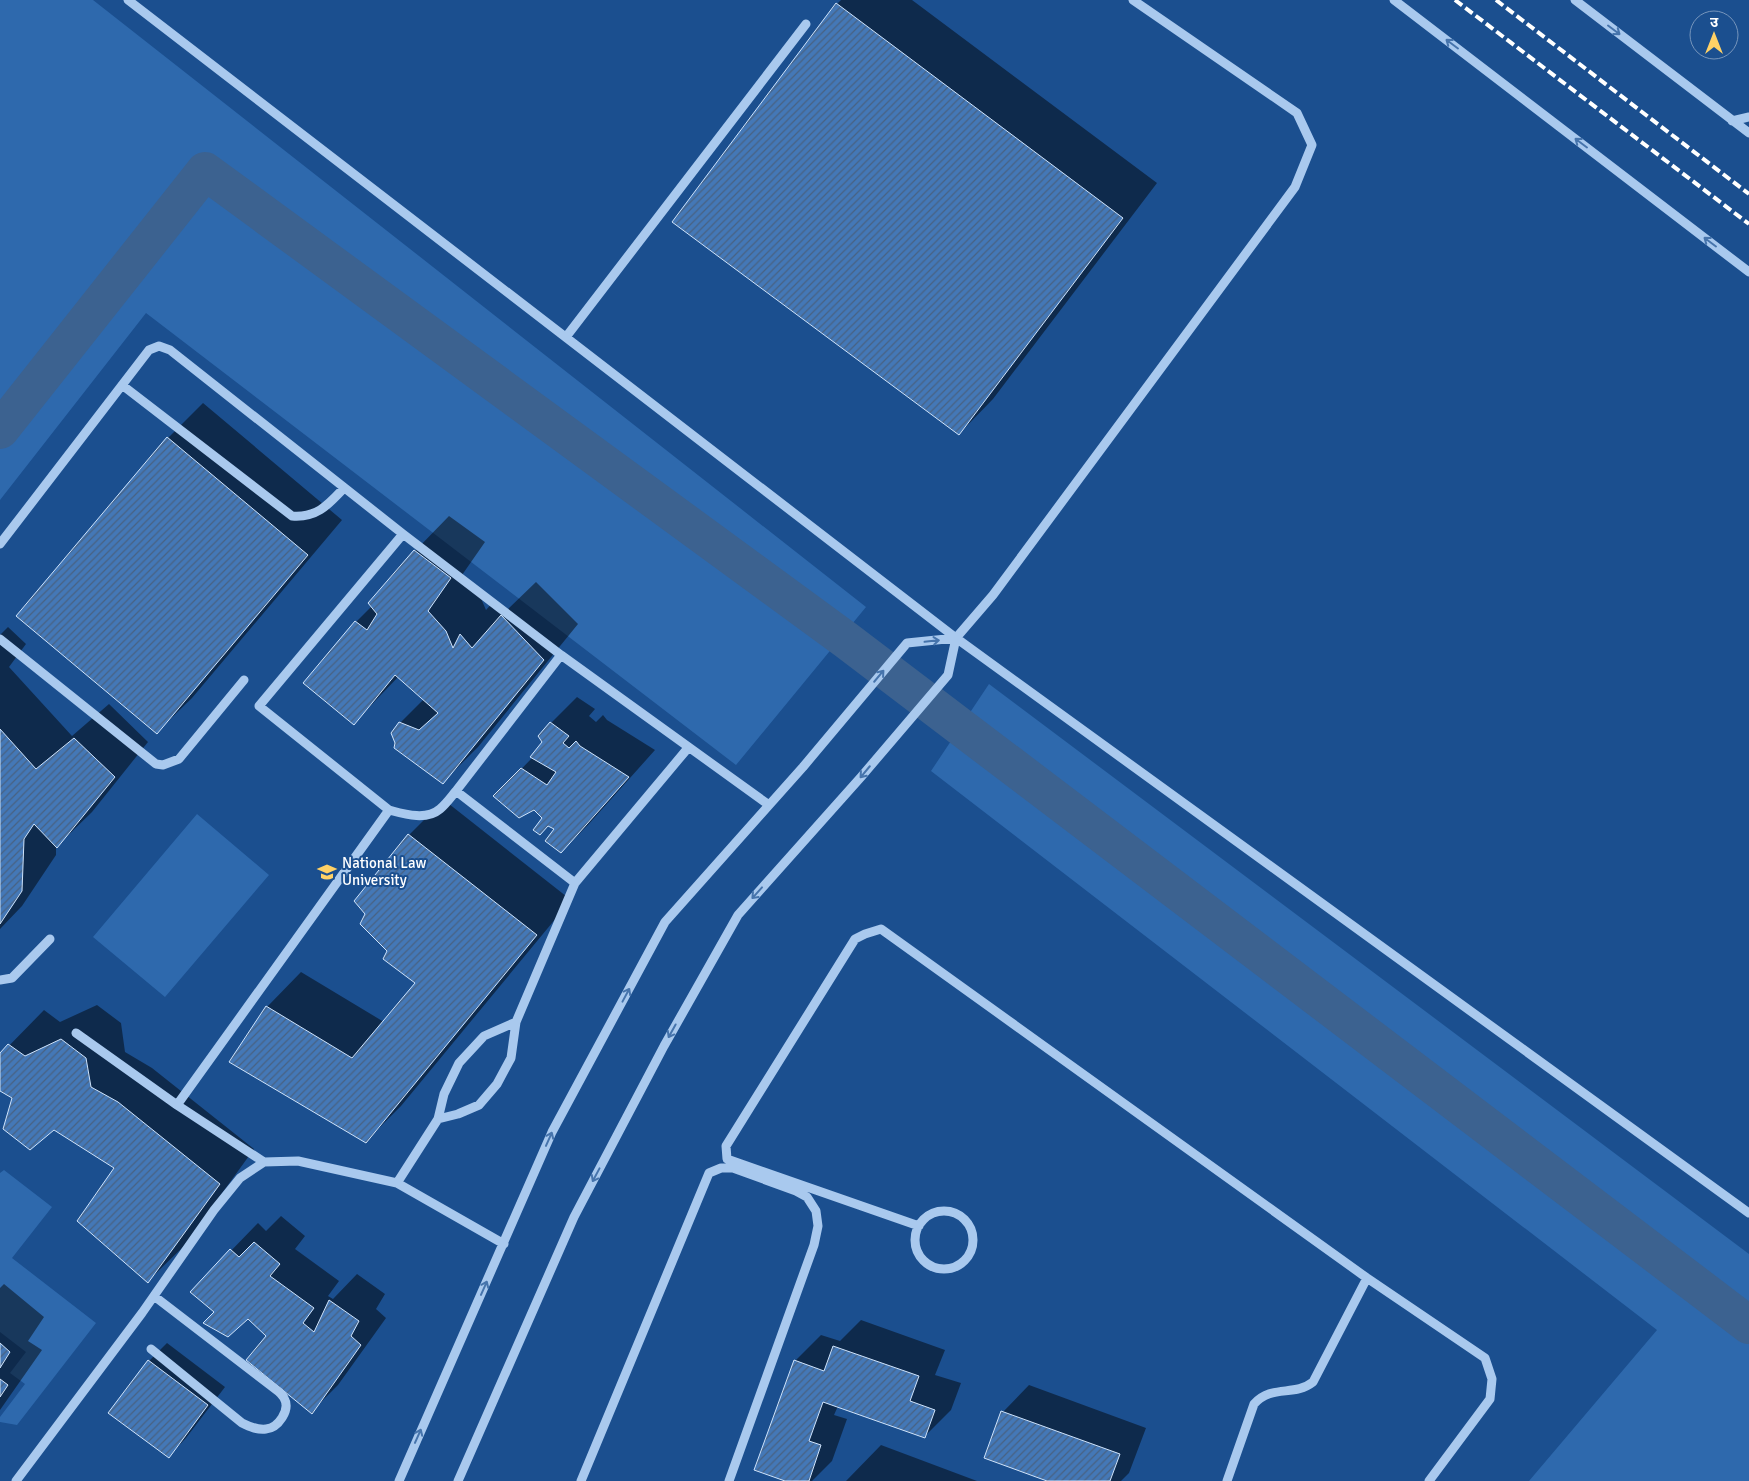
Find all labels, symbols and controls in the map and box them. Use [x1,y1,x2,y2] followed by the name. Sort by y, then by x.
[1689,10,1739,60] north arrow
[1710,14,1719,31] text: उ
[1607,24,1620,35] one-way arrow
[1446,39,1459,50] one-way arrow
[1575,138,1588,149] one-way arrow
[1704,237,1717,248] one-way arrow
[923,636,939,646] one-way arrow
[874,670,885,683] one-way arrow
[860,765,871,778] one-way arrow
[342,854,426,889] place label: National Law University
[316,861,338,883] school or university icon: National Law University
[751,887,763,900] one-way arrow
[621,989,631,1003] one-way arrow
[667,1024,677,1039] one-way arrow
[545,1132,555,1147] one-way arrow
[591,1167,600,1182] one-way arrow
[480,1281,490,1296] one-way arrow
[414,1429,424,1444] one-way arrow

